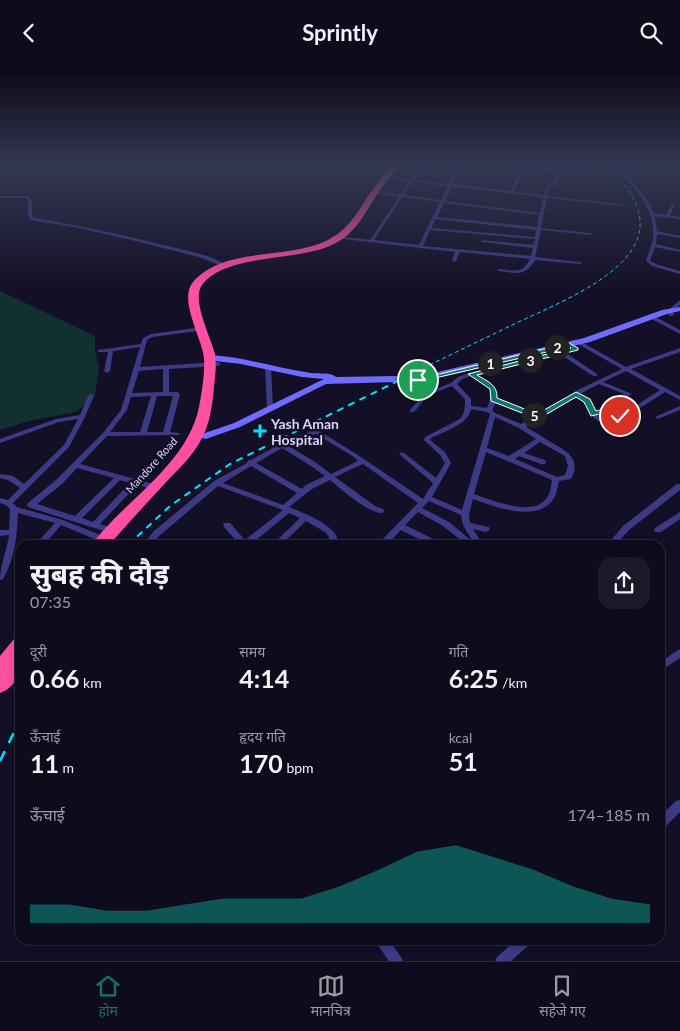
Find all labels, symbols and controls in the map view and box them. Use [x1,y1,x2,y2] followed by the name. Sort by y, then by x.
[15,19,43,47] icon: back
[302,19,378,46] text: Sprintly
[637,19,665,47] icon: search
[544,335,570,359] pin: 2
[553,339,562,356] text: 2
[518,347,542,373] pin: 3
[478,351,502,375] pin: 1
[526,352,535,369] text: 3
[486,355,495,372] text: 1
[397,359,439,401] pin
[404,366,432,394] icon: arrive
[599,395,641,437] pin
[606,402,634,430] icon: check
[522,403,546,427] pin: 5
[530,407,539,424] text: 5
[270,415,339,448] place label: Yash Aman Hospital
[253,424,267,438] marker: Yash Aman Hospital
[122,434,180,496] street label: Mandore Road
[30,556,169,590] text: सुबह की दौड़
[598,557,650,609] button: share
[30,592,71,611] text: 07:35
[30,643,47,660] text: दूरी
[239,643,265,660] text: समय
[449,643,468,660] text: गति
[30,663,79,693] text: 0.66
[239,663,289,693] text: 4:14
[449,663,499,693] text: 6:25
[79,674,102,691] text: km
[499,674,527,691] text: /km
[30,728,60,745] text: ऊँचाई
[239,728,286,745] text: हृदय गति
[449,729,472,746] text: kcal
[449,746,478,776] text: 51
[30,748,59,778] text: 11
[239,748,283,778] text: 170
[59,759,74,776] text: m
[283,759,314,776] text: bpm
[30,805,65,824] text: ऊँचाई
[568,805,650,824] text: 174–185 m
[94,972,122,1022] tab: होम
[311,972,351,1022] tab: मानचित्र
[539,972,586,1022] tab: सहेजे गए

